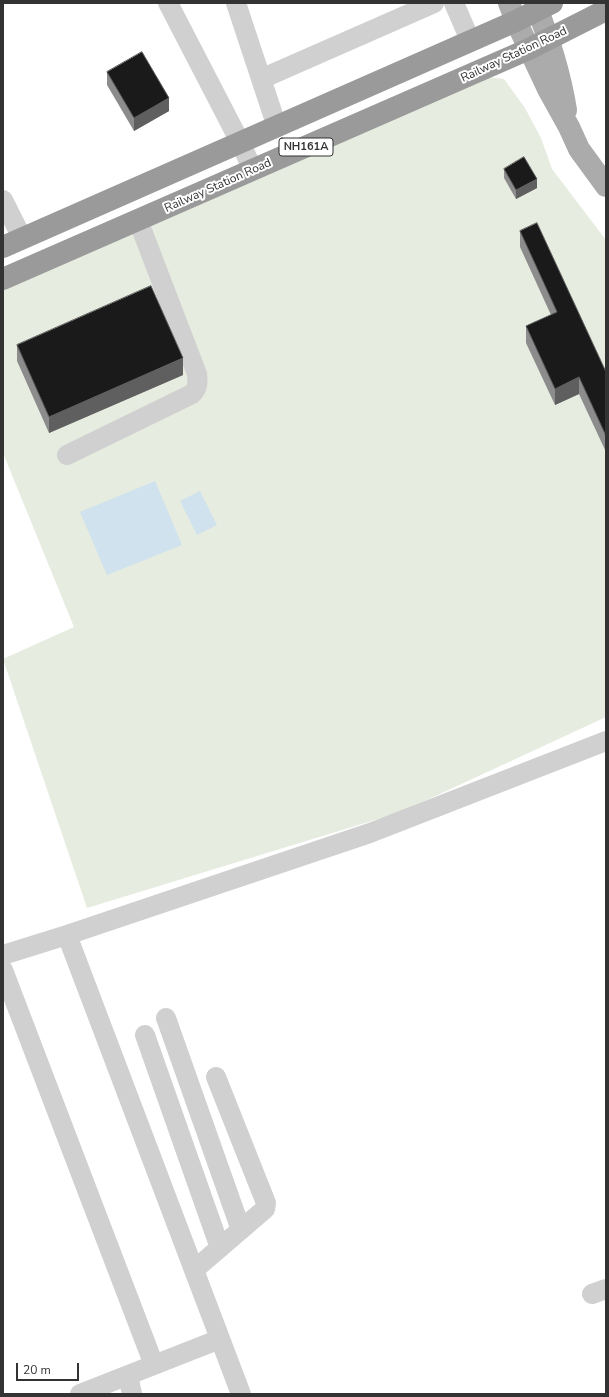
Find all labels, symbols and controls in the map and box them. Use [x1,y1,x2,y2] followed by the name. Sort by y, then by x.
[459,24,569,86] street label: Railway Station Road
[279,138,333,156] road number: NH161A
[162,156,274,216] street label: Railway Station Road
[18,1355,81,1381] scale bar
[23,1362,51,1378] text: 20 m

